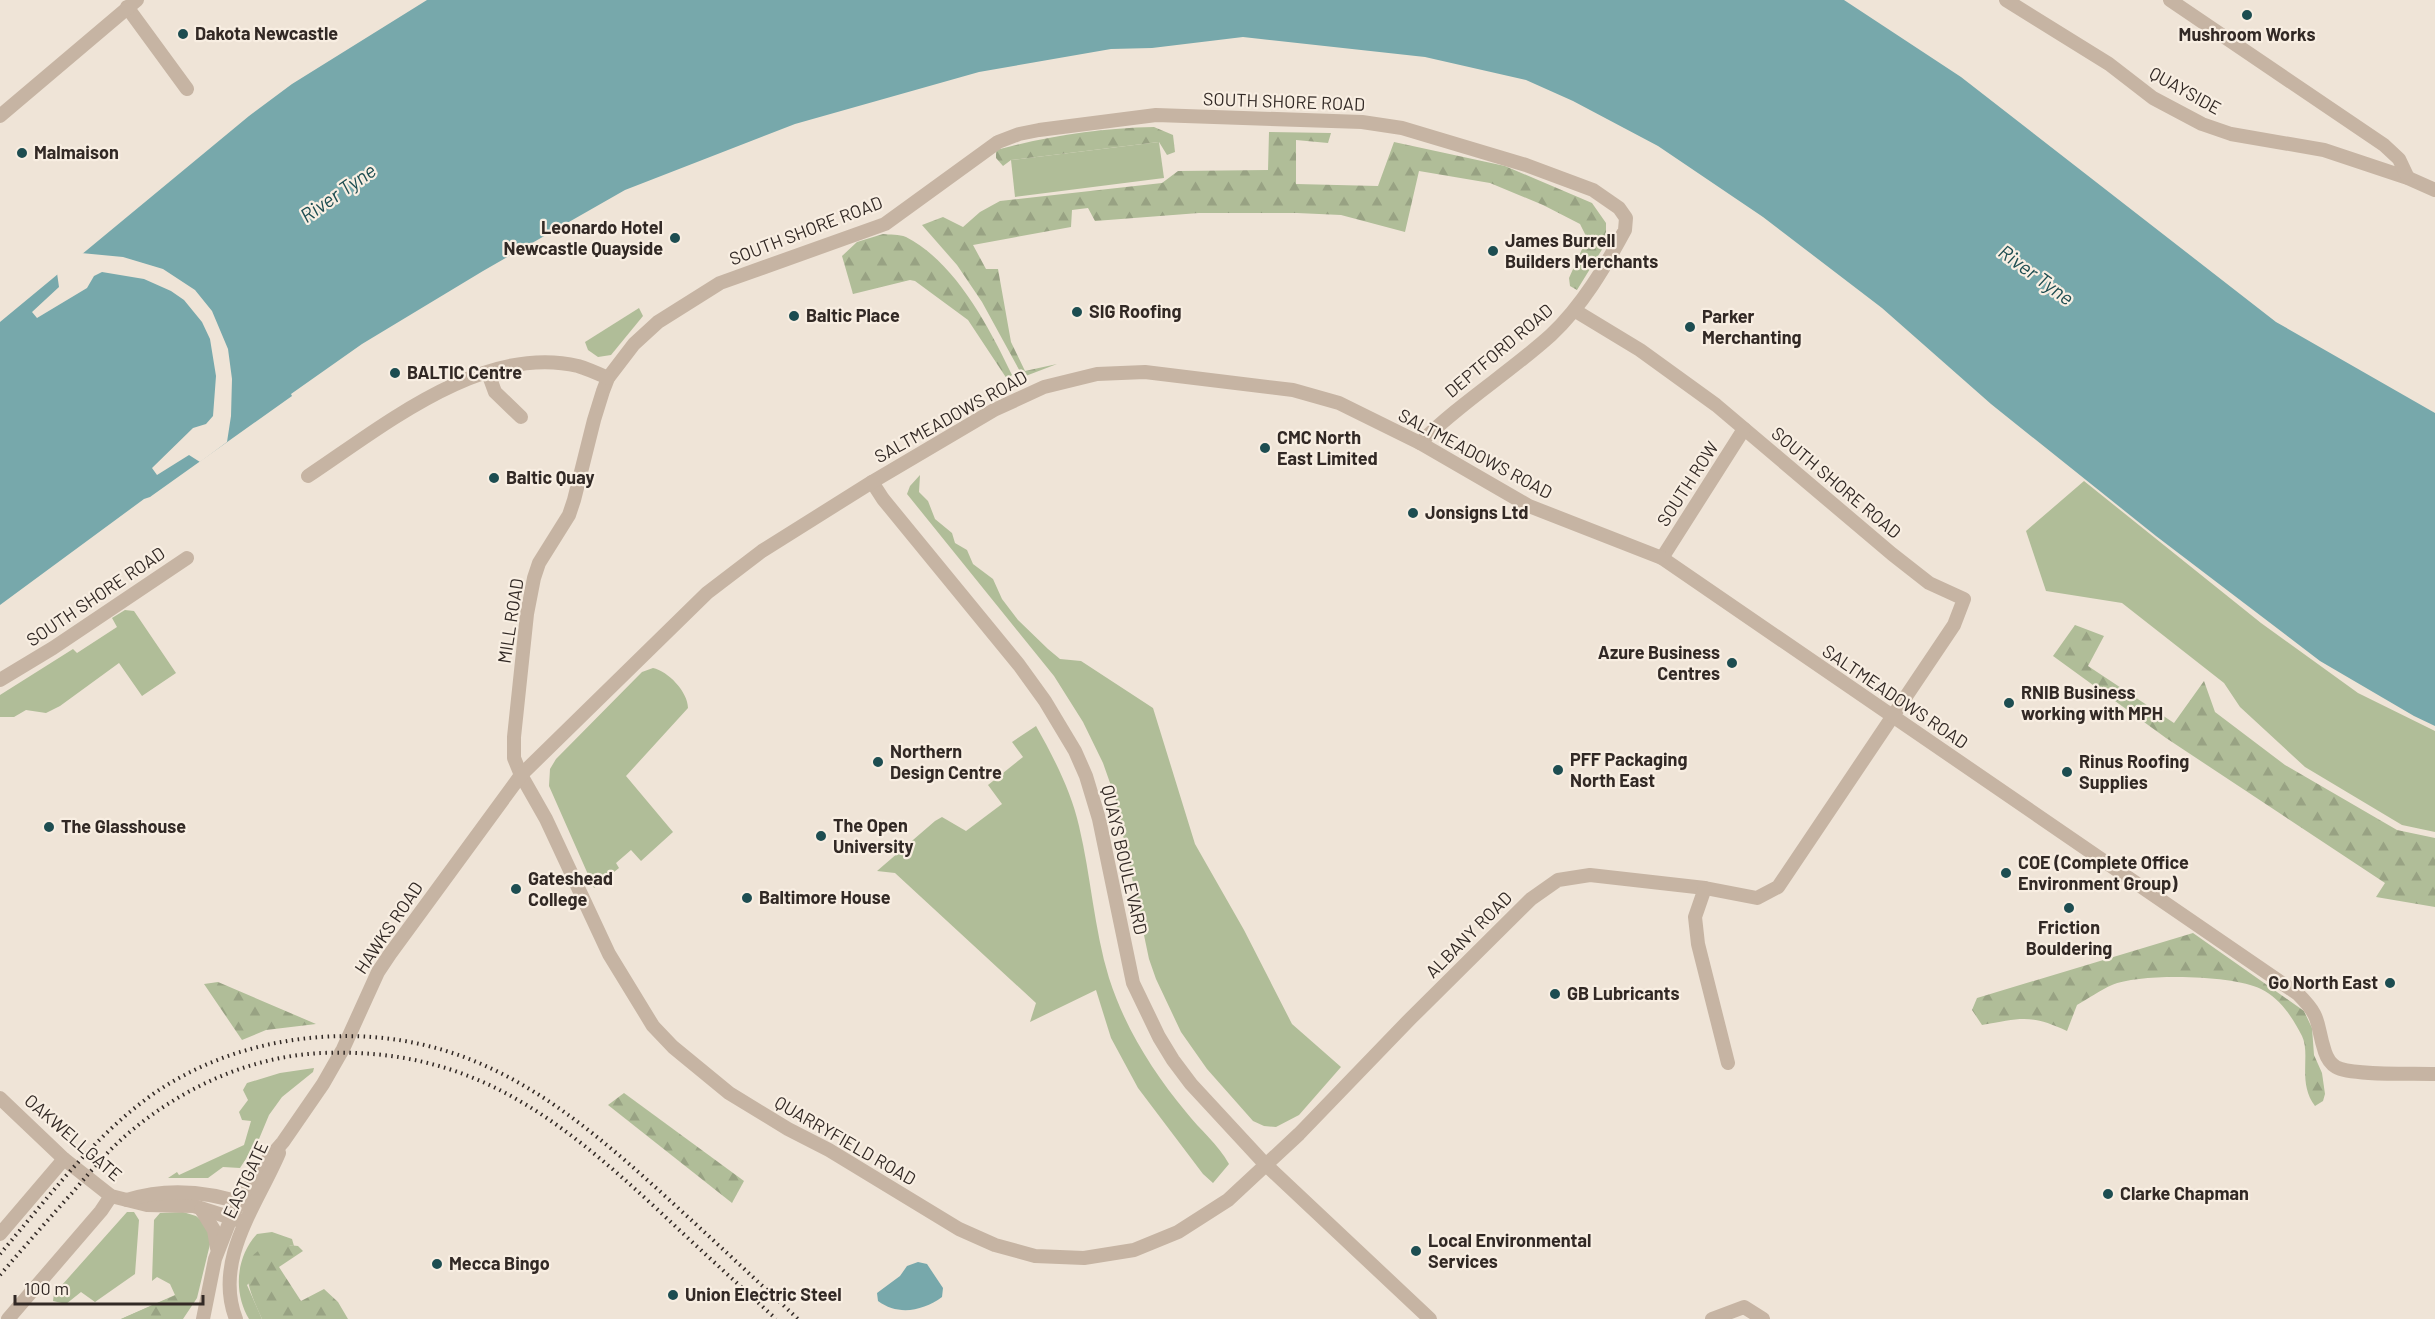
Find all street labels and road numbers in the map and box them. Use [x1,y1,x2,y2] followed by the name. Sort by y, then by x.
[2146,61,2225,119] street label: QUAYSIDE
[1203,87,1365,115] street label: SOUTH SHORE ROAD
[726,191,885,269] street label: SOUTH SHORE ROAD
[1440,299,1557,402] street label: DEPTFORD ROAD
[870,365,1031,467] street label: SALTMEADOWS ROAD
[1395,403,1556,503] street label: SALTMEADOWS ROAD
[1767,422,1906,543] street label: SOUTH SHORE ROAD
[1652,437,1723,530] street label: SOUTH ROW
[22,542,169,651] street label: SOUTH SHORE ROAD
[492,577,528,665] street label: MILL ROAD
[1818,639,1973,753] street label: SALTMEADOWS ROAD
[1097,783,1153,937] street label: QUAYS BOULEVARD
[349,877,427,978] street label: HAWKS ROAD
[1421,887,1516,982] street label: ALBANY ROAD
[20,1089,127,1186] street label: OAKWELLGATE
[771,1091,920,1190] street label: QUARRYFIELD ROAD
[218,1138,273,1222] street label: EASTGATE

